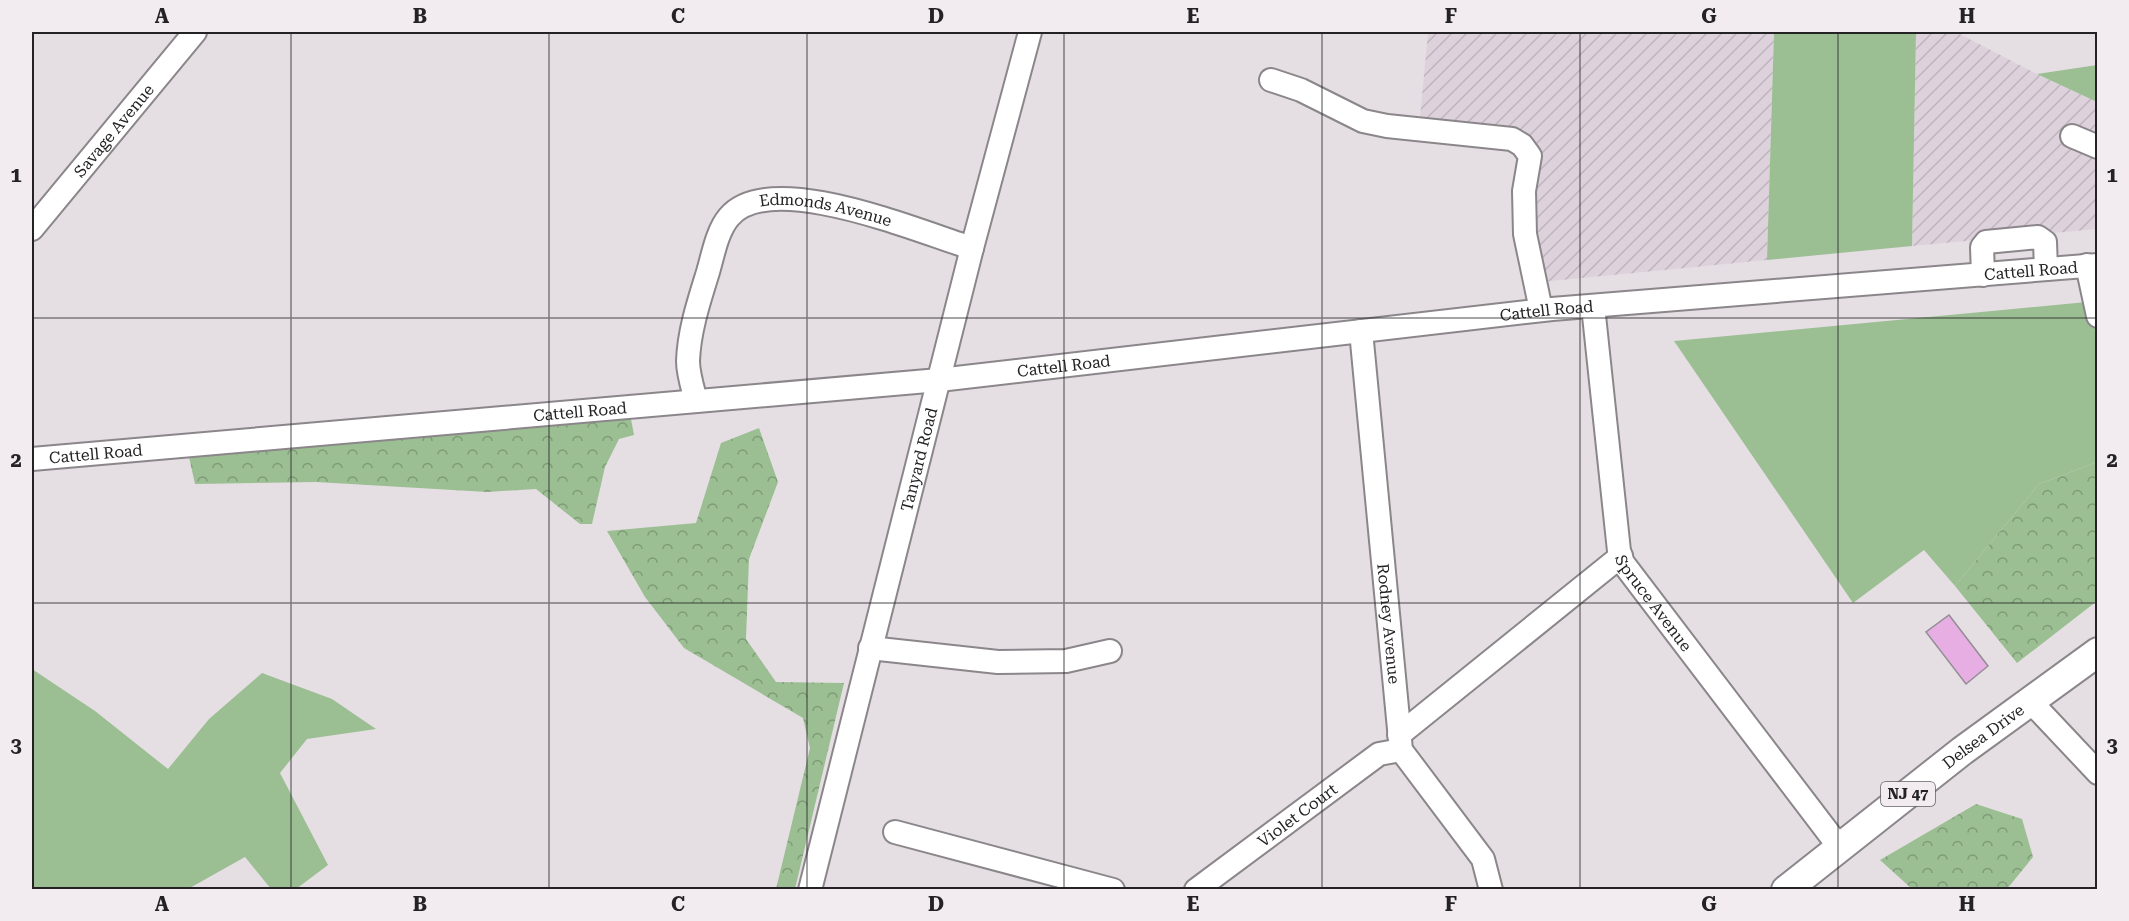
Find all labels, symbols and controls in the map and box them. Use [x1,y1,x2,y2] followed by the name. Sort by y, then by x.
[155,4,170,28] text: A
[413,4,427,28] text: B
[671,4,685,28] text: C
[928,4,944,28] text: D
[1187,4,1200,28] text: E
[1445,4,1457,28] text: F
[1701,4,1717,28] text: G
[1959,4,1975,28] text: H
[70,80,158,181] street label: Savage Avenue
[10,163,22,187] text: 1
[2106,163,2118,187] text: 1
[758,189,894,230] street label: Edmonds Avenue
[1983,257,2078,284] street label: Cattell Road
[1499,296,1594,324] street label: Cattell Road
[1016,351,1111,380] street label: Cattell Road
[532,398,628,425] street label: Cattell Road
[896,406,941,513] street label: Tanyard Road
[48,440,143,467] street label: Cattell Road
[10,448,22,472] text: 2
[2106,448,2118,472] text: 2
[1611,552,1696,655] street label: Spruce Avenue
[1374,563,1404,685] street label: Rodney Avenue
[1938,700,2028,773] street label: Delsea Drive
[10,733,22,757] text: 3
[2106,733,2118,757] text: 3
[1254,779,1341,851] street label: Violet Court
[1881,782,1935,806] road number: NJ 47
[155,892,170,916] text: A
[413,892,427,916] text: B
[671,892,685,916] text: C
[928,892,944,916] text: D
[1187,892,1200,916] text: E
[1445,892,1457,916] text: F
[1701,892,1717,916] text: G
[1959,892,1975,916] text: H

